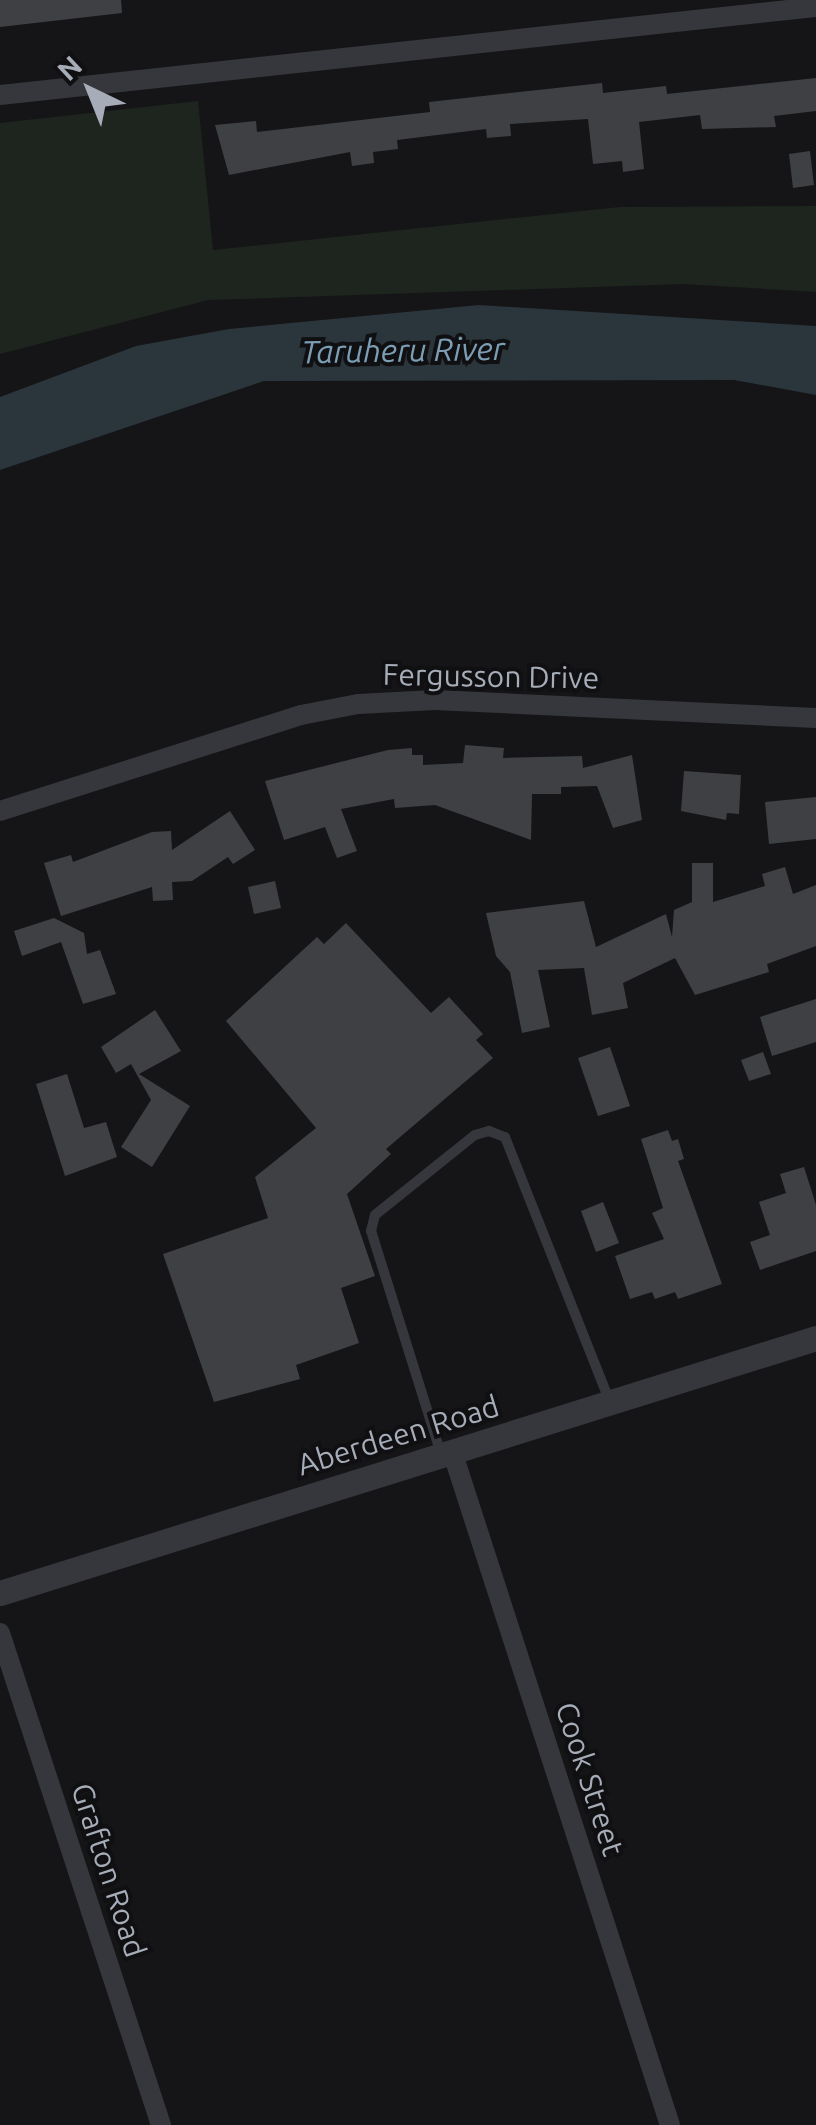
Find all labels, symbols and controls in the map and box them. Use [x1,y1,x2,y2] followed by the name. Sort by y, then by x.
[40,40,140,140] north arrow
[51,49,87,86] text: N
[301,329,505,371] water label: Taruheru River
[382,656,600,696] street label: Fergusson Drive
[293,1387,503,1483] street label: Aberdeen Road
[548,1698,632,1860] street label: Cook Street
[64,1779,154,1961] street label: Grafton Road

